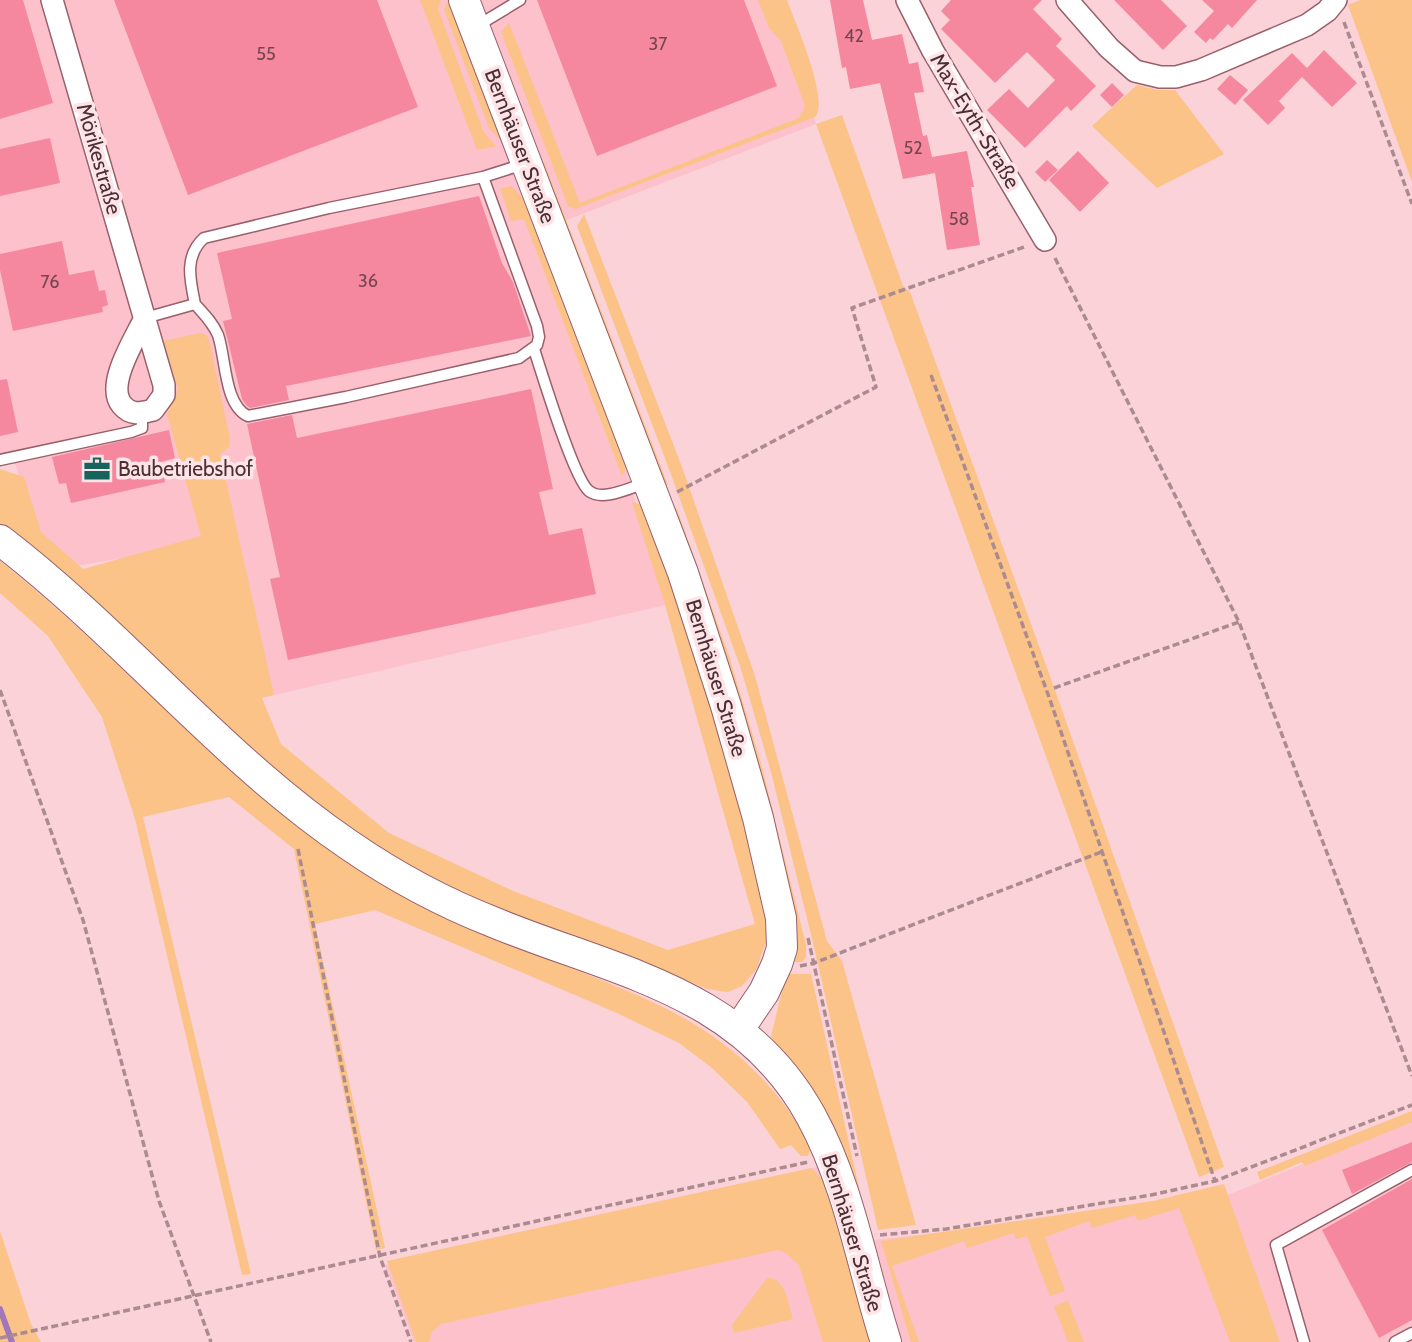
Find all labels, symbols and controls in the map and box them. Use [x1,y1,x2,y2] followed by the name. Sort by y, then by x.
[844,25,864,47] house number: 42
[649,33,667,55] house number: 37
[256,43,276,65] house number: 55
[925,49,1026,193] street label: Max-Eyth-Straße
[480,65,561,227] street label: Bernhäuser Straße
[72,101,127,217] street label: Mörikestraße
[903,137,923,159] house number: 52
[949,208,969,230] house number: 58
[358,270,378,292] house number: 36
[41,271,59,293] house number: 76
[82,454,112,484] office icon: Baubetriebshof
[118,456,253,481] place label: Baubetriebshof
[681,596,752,760] street label: Bernhäuser Straße
[817,1151,888,1315] street label: Bernhäuser Straße

